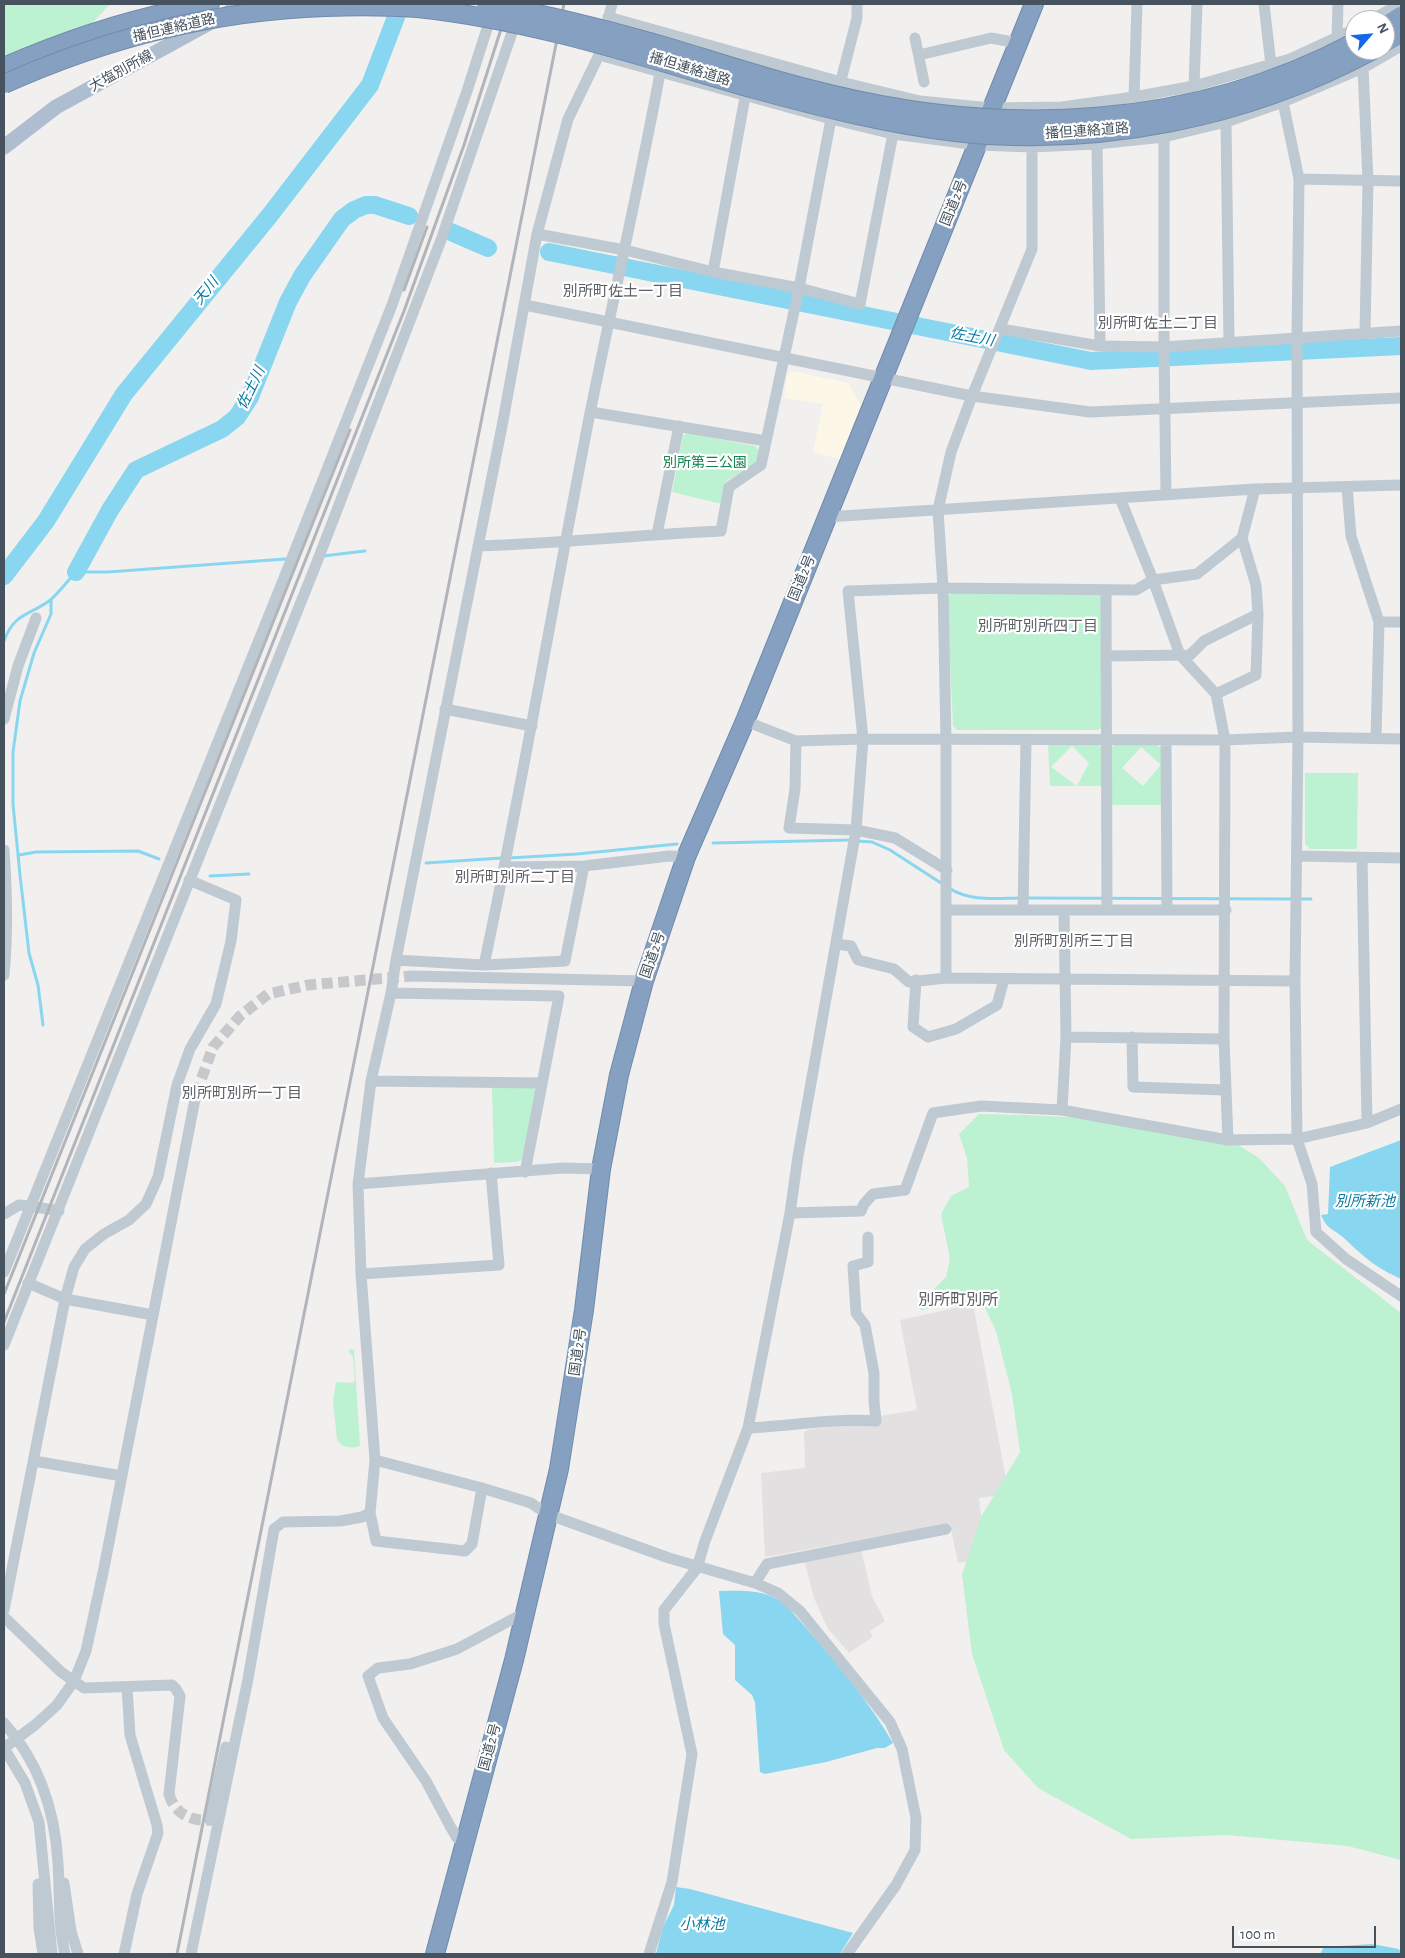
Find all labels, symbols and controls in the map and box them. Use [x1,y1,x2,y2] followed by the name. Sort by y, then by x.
[131,10,217,46] street label: 播但連絡道路
[1345,10,1395,60] north arrow
[1374,21,1391,36] text: N
[86,47,156,95] street label: 大塩別所線
[647,49,733,89] street label: 播但連絡道路
[1045,120,1129,142] street label: 播但連絡道路
[937,177,971,229] street label: 国道2号
[190,274,222,308] water label: 天川
[563,282,683,300] district label: 別所町佐土一丁目
[1098,314,1218,332] district label: 別所町佐土二丁目
[948,324,996,350] water label: 佐土川
[233,364,269,412] water label: 佐土川
[663,455,747,471] park label: 別所第三公園
[785,552,819,604] street label: 国道2号
[978,617,1098,635] district label: 別所町別所四丁目
[455,868,575,886] district label: 別所町別所二丁目
[637,929,669,981] street label: 国道2号
[1014,932,1134,950] district label: 別所町別所三丁目
[182,1084,302,1102] district label: 別所町別所一丁目
[1335,1192,1395,1210] water label: 別所新池
[918,1290,998,1310] district label: 別所町別所
[566,1327,590,1377] street label: 国道2号
[476,1721,504,1773] street label: 国道2号
[680,1915,724,1933] water label: 小林池
[1235,1916,1379,1948] scale bar
[1240,1927,1275,1942] text: 100 m

